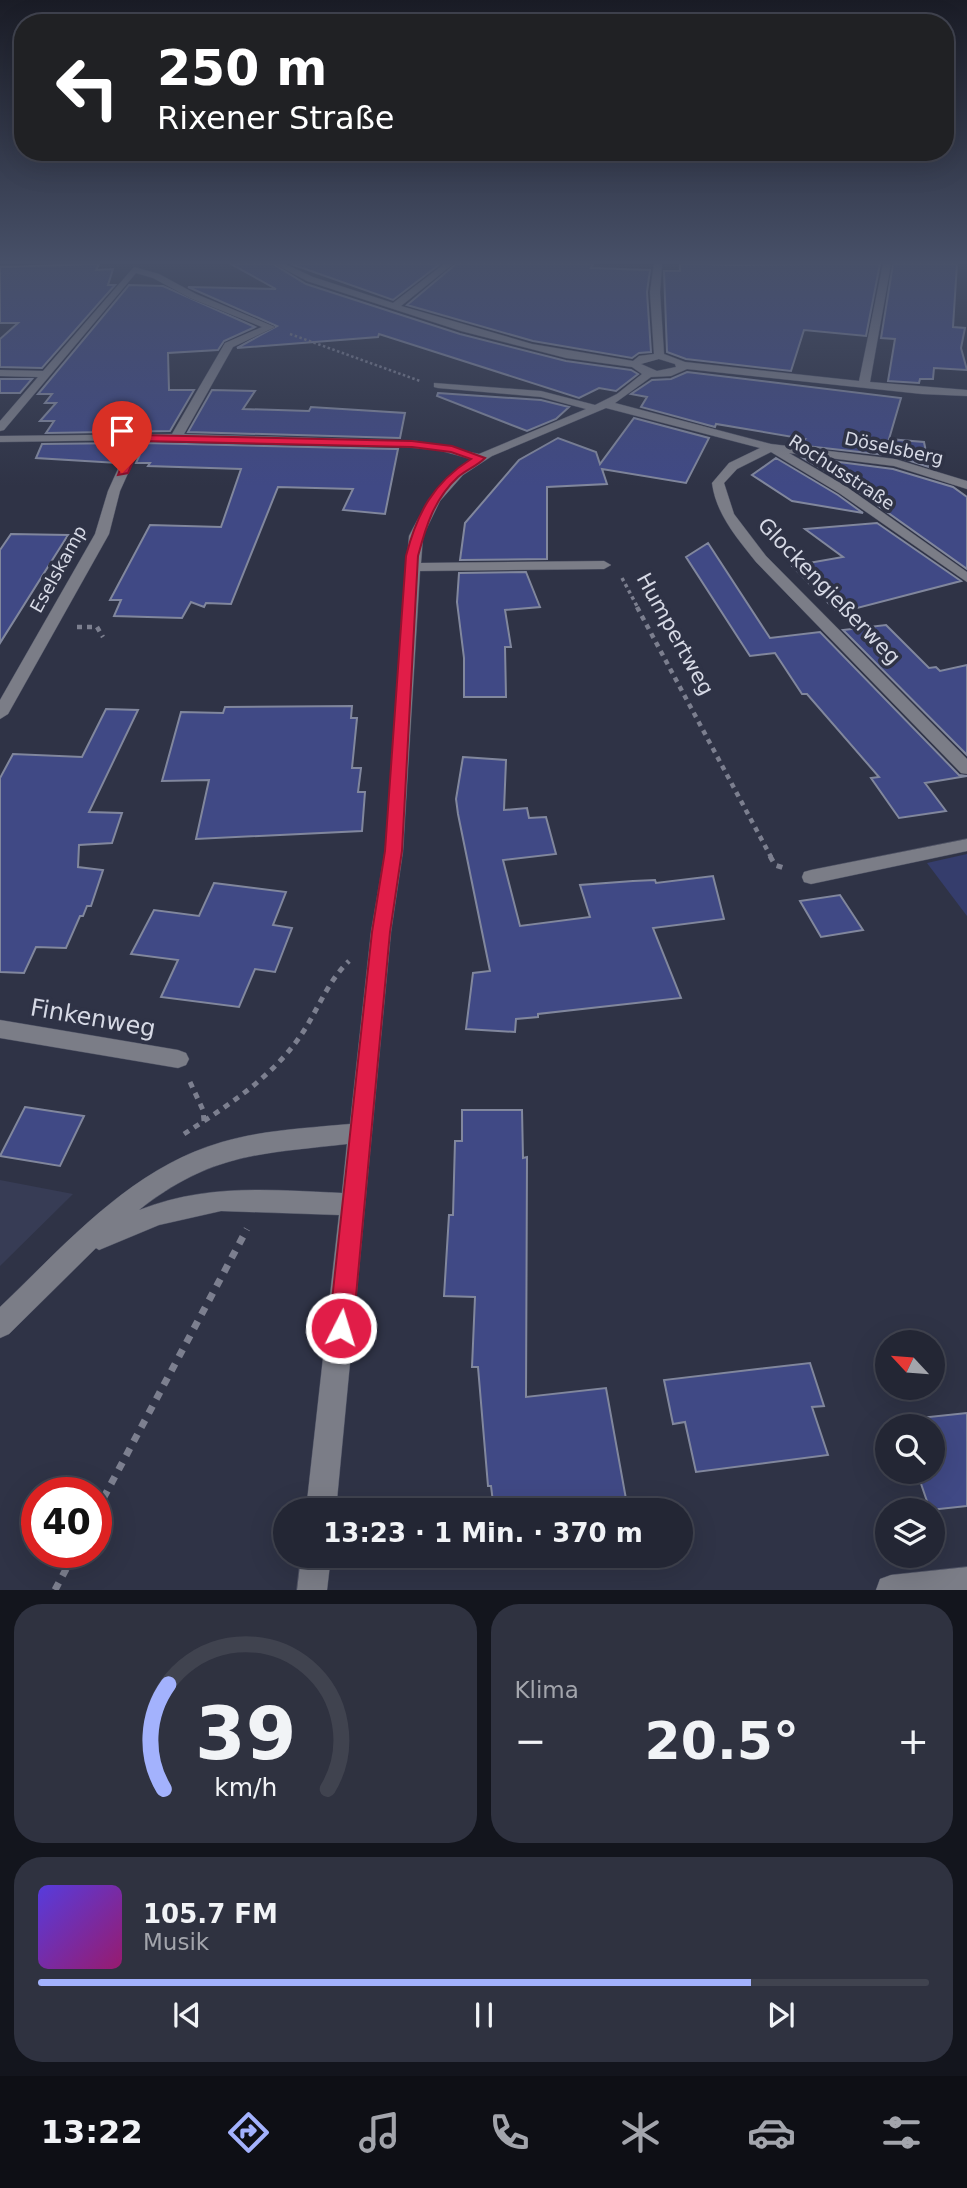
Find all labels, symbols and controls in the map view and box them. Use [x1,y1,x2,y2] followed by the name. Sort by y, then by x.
[157,40,327,97] text: 250 m
[42,42,133,133] icon: left
[157,99,395,137] text: Rixener Straße
[92,401,152,473] pin
[103,412,141,450] icon: arrive
[843,427,945,469] street label: Döselsberg
[785,430,899,514] street label: Rochusstraße
[753,513,905,669] street label: Glockengießerweg
[25,522,91,616] street label: Eselskamp
[632,569,718,699] street label: Humpertweg
[28,993,158,1043] street label: Finkenweg
[304,1291,378,1365] position arrow
[875,1330,945,1400] north arrow
[875,1330,945,1568] map controls
[875,1414,945,1484] button: search
[21,1477,112,1568] speed limit sign: 40
[875,1498,945,1568] button: layers
[323,1518,643,1548] text: 13:23 · 1 Min. · 370 m
[515,1677,579,1703] text: Klima
[195,1692,296,1777] text: 39
[645,1711,799,1771] text: 20.5°
[515,1719,546,1763] text: −
[897,1719,929,1763] text: +
[214,1773,277,1802] text: km/h
[143,1899,278,1929] text: 105.7 FM
[143,1929,209,1955] text: Musik
[168,1996,206,2034] icon: previous
[465,1996,503,2034] icon: pause
[762,1996,800,2034] icon: next
[224,2108,273,2157] icon: directions
[355,2108,404,2157] icon: music
[485,2108,534,2157] icon: phone
[616,2108,665,2157] icon: climate
[747,2108,796,2157] icon: car
[877,2108,926,2157] icon: filters
[41,2113,143,2151] text: 13:22

